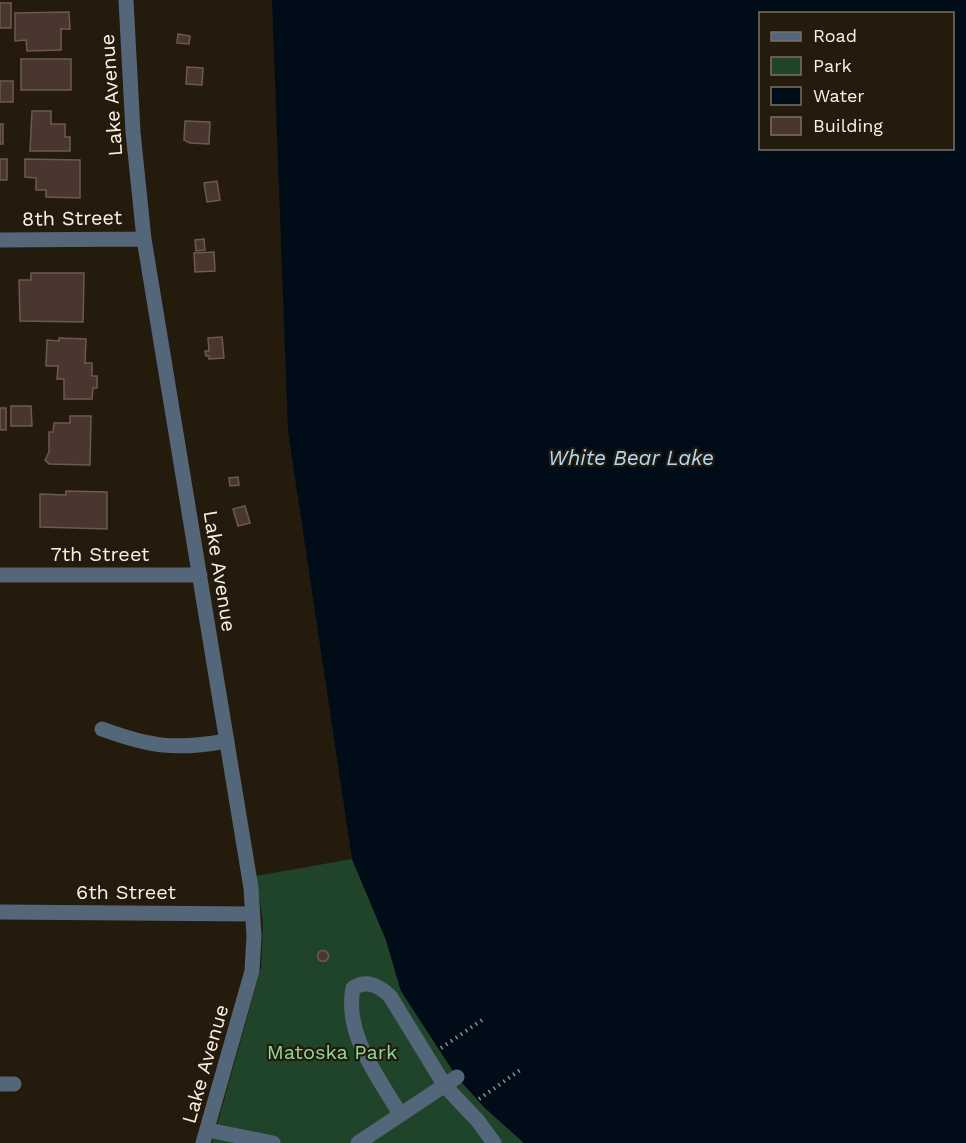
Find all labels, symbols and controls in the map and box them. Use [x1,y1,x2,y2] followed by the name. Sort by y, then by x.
[759,12,954,150] legend
[813,25,857,46] text: Road
[95,33,127,157] street label: Lake Avenue
[813,55,852,76] text: Park
[813,85,865,106] text: Water
[813,115,883,136] text: Building
[22,205,123,231] street label: 8th Street
[548,445,714,470] water label: White Bear Lake
[199,509,241,633] street label: Lake Avenue
[51,542,150,566] street label: 7th Street
[76,880,177,904] street label: 6th Street
[177,1002,233,1126] street label: Lake Avenue
[267,1040,397,1064] park label: Matoska Park

